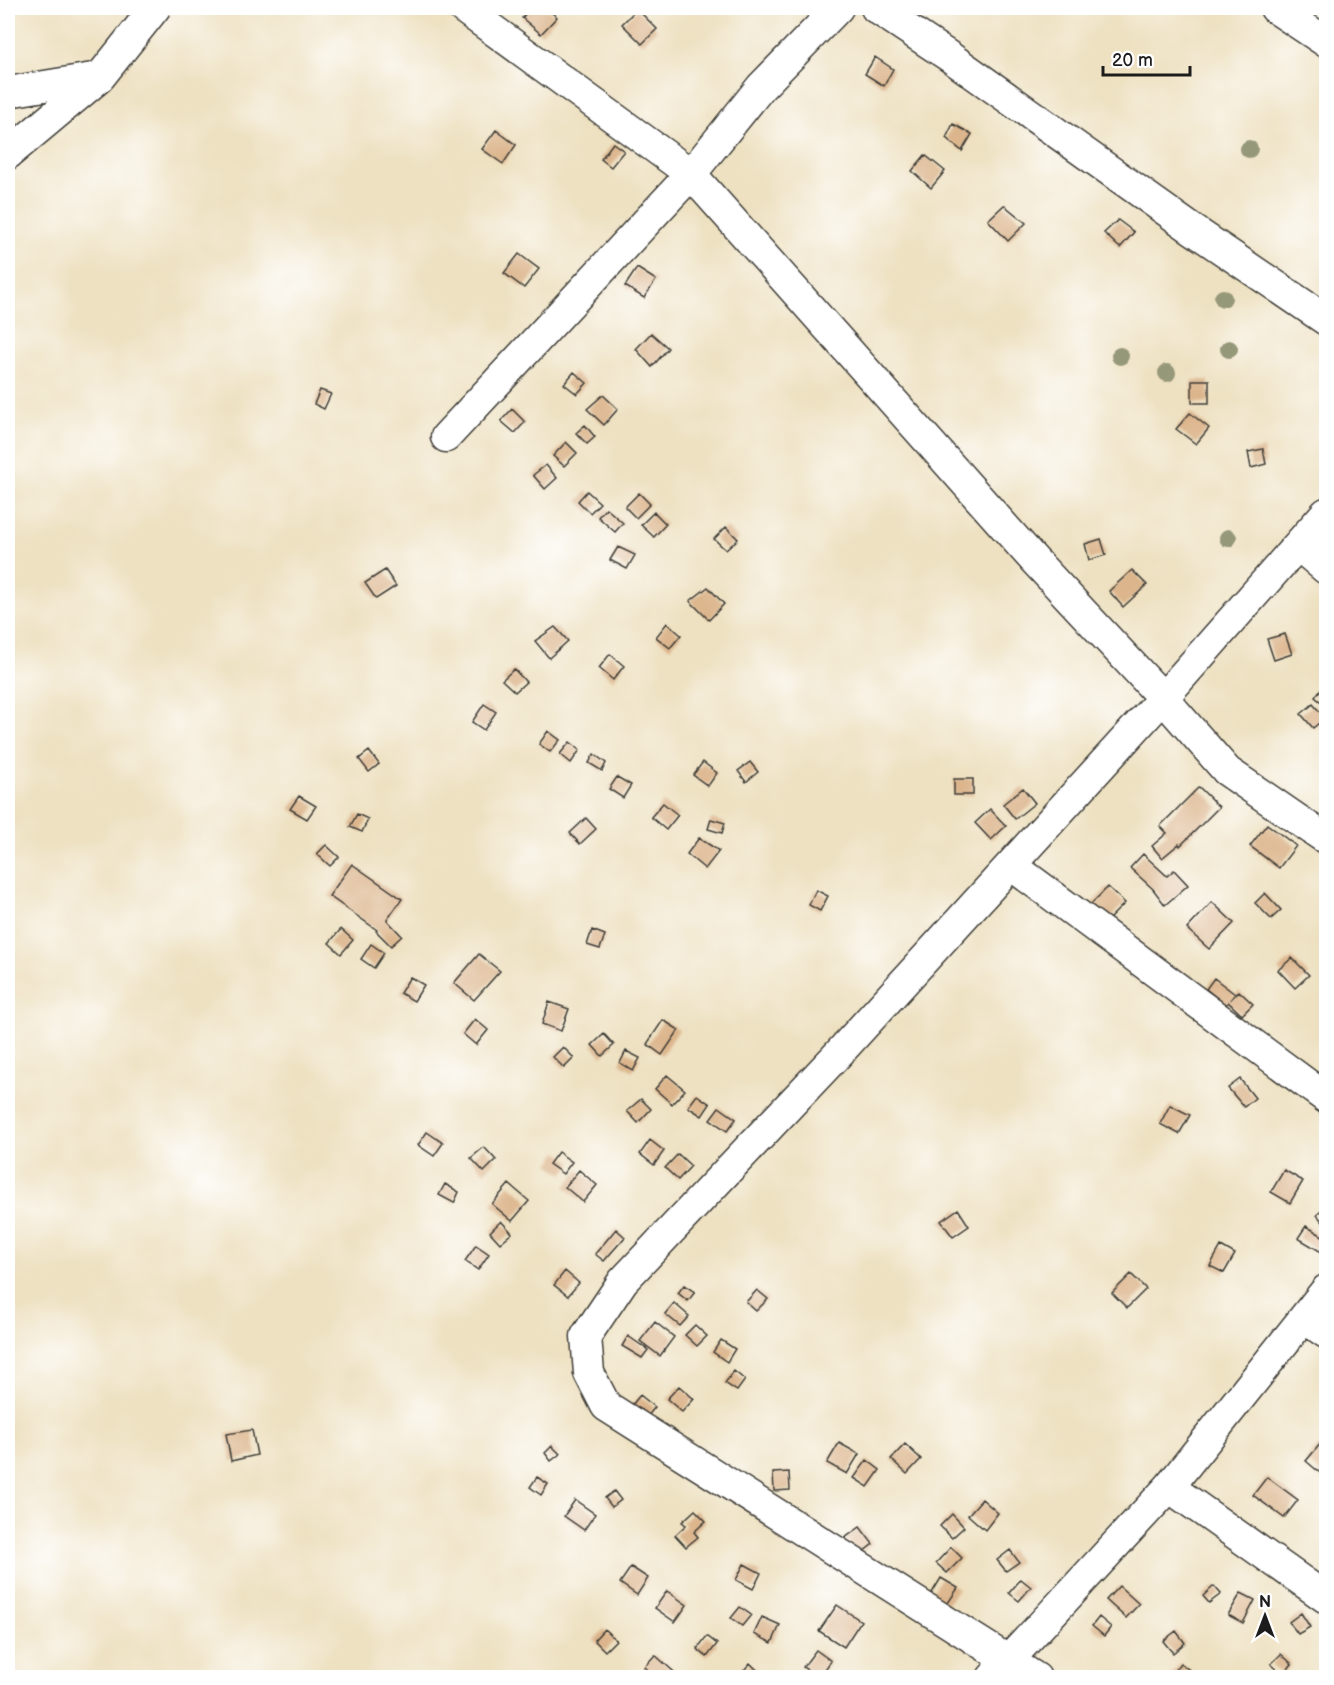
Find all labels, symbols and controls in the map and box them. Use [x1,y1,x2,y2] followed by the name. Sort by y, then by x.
[1103,39,1190,77] scale bar
[1112,50,1153,71] text: 20 m
[1235,1586,1295,1646] north arrow
[1259,1593,1271,1612] text: N

